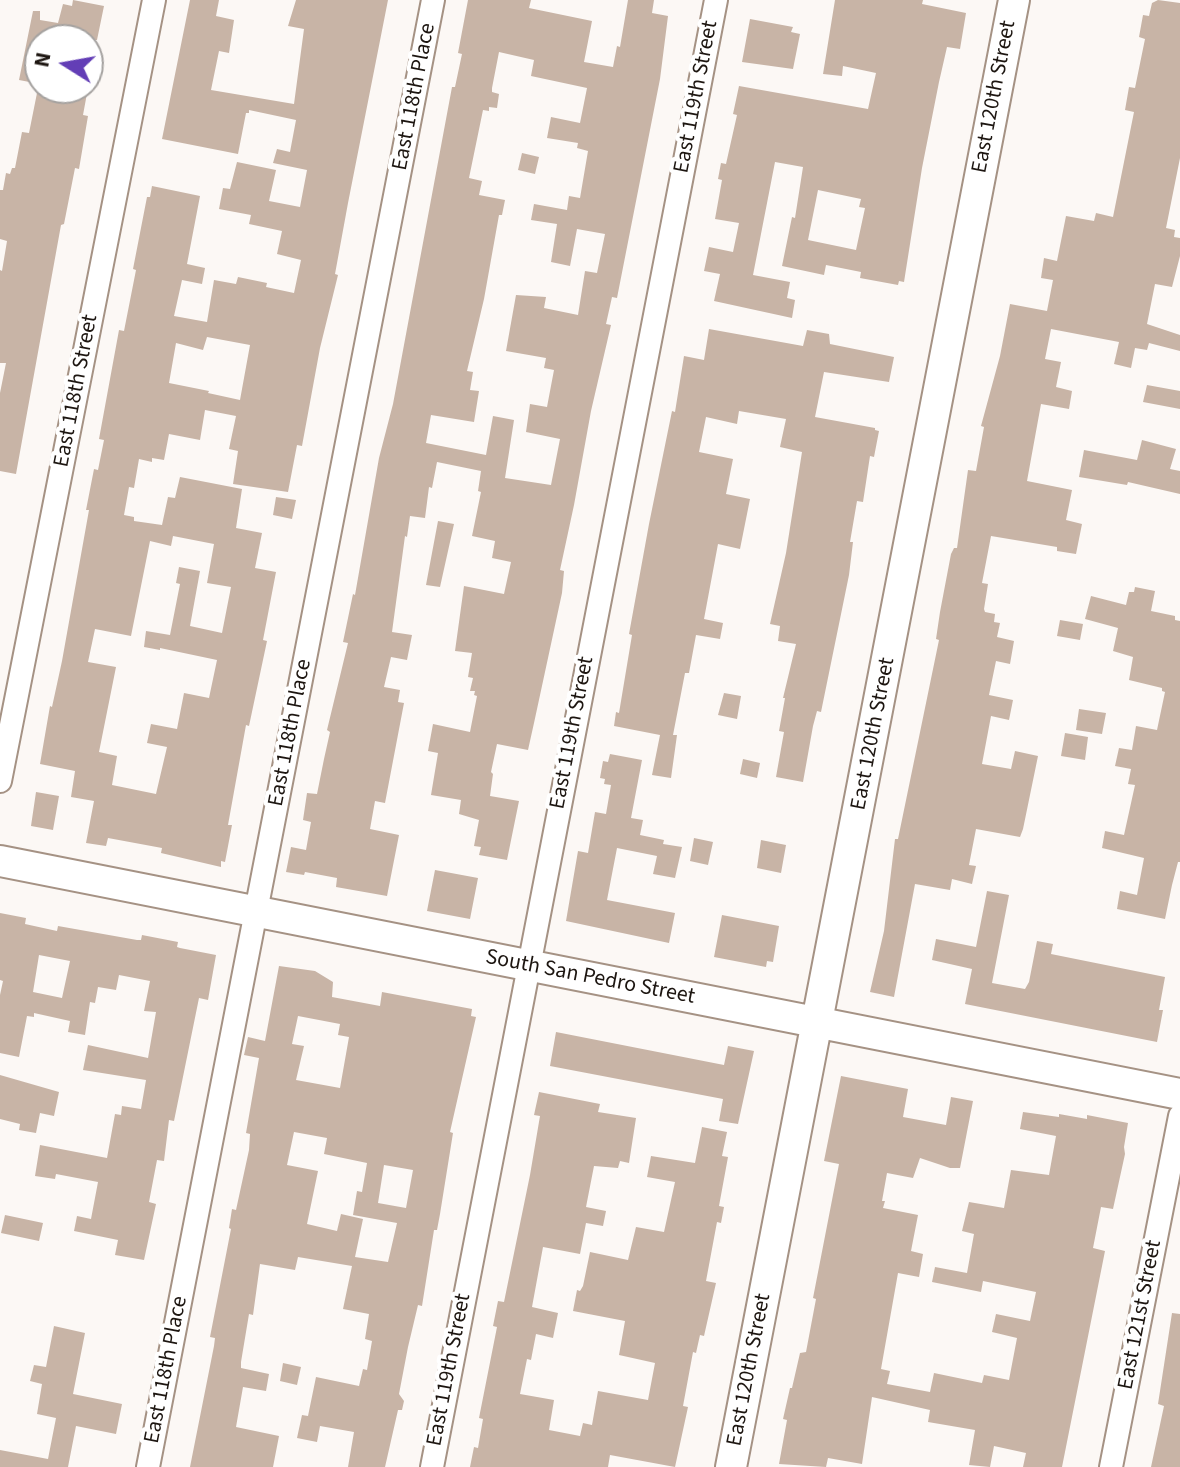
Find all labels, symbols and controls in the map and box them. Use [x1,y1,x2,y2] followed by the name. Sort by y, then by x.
[669,18,725,176] street label: East 119th Street
[967,18,1023,176] street label: East 120th Street
[388,21,442,173] street label: East 118th Place
[24,24,104,104] north arrow
[25,50,60,70] text: N
[49,312,105,470] street label: East 118th Street
[545,654,601,812] street label: East 119th Street
[846,655,902,813] street label: East 120th Street
[264,657,318,809] street label: East 118th Place
[483,945,697,1011] street label: South San Pedro Street
[1114,1238,1168,1392] street label: East 121st Street
[422,1291,478,1449] street label: East 119th Street
[722,1291,778,1449] street label: East 120th Street
[140,1294,194,1446] street label: East 118th Place

